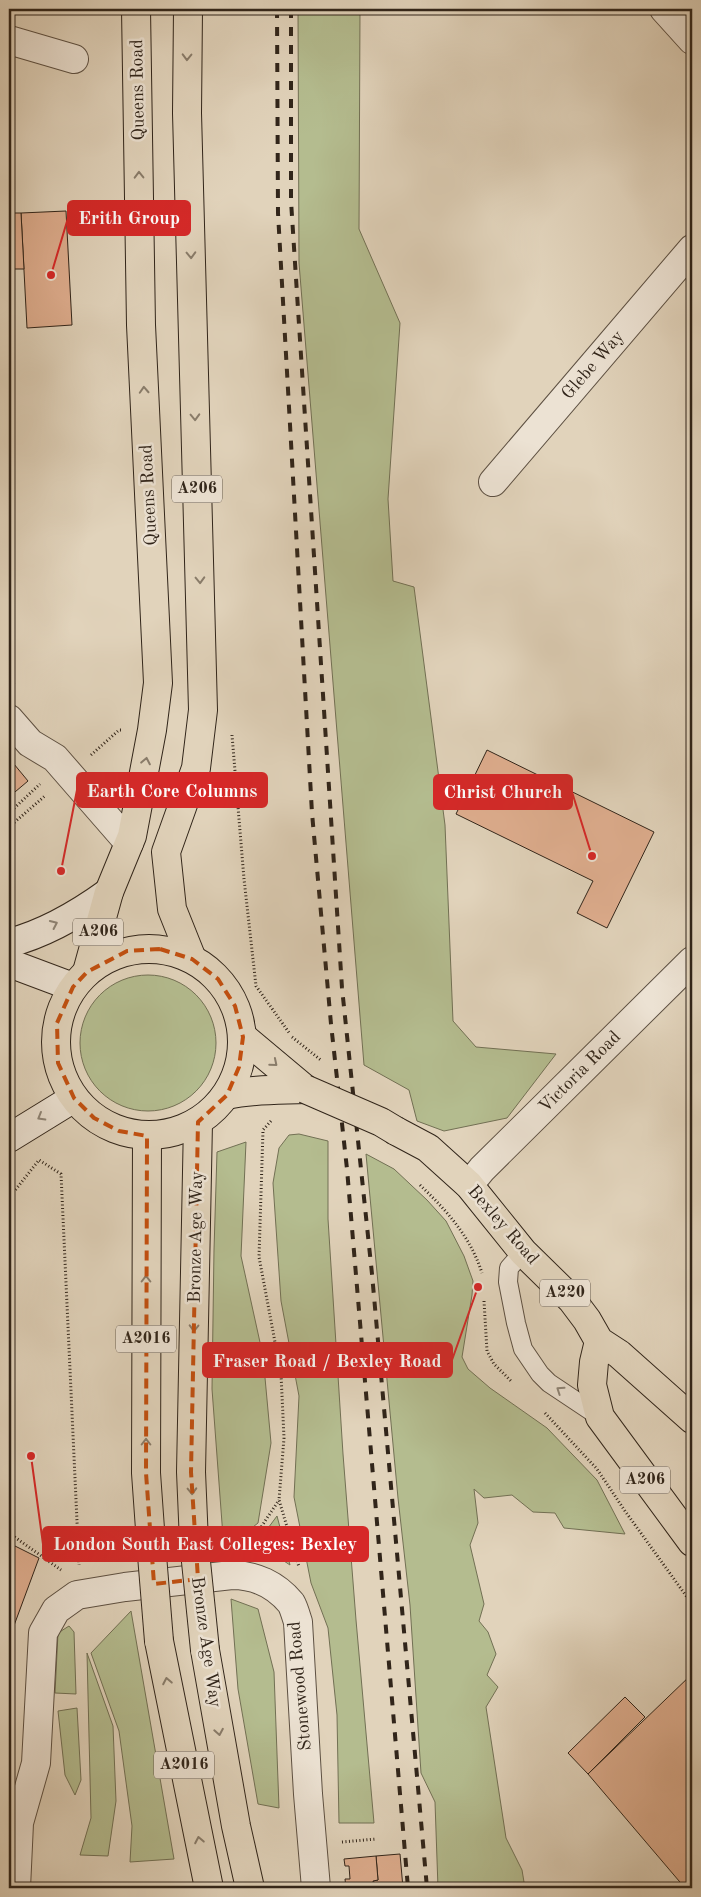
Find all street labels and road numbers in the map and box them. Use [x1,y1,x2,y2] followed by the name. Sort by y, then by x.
[128,39,148,141] street label: Queens Road
[558,327,628,403] street label: Glebe Way
[137,444,161,546] street label: Queens Road
[172,476,222,502] road number: A206
[73,919,123,946] road number: A206
[536,1028,624,1116] street label: Victoria Road
[186,1170,206,1303] street label: Bronze Age Way
[464,1182,542,1268] street label: Bexley Road
[540,1280,590,1306] road number: A220
[116,1326,176,1352] road number: A2016
[620,1466,670,1494] road number: A206
[188,1575,224,1709] street label: Bronze Age Way
[285,1621,315,1751] street label: Stonewood Road
[154,1752,214,1778] road number: A2016

